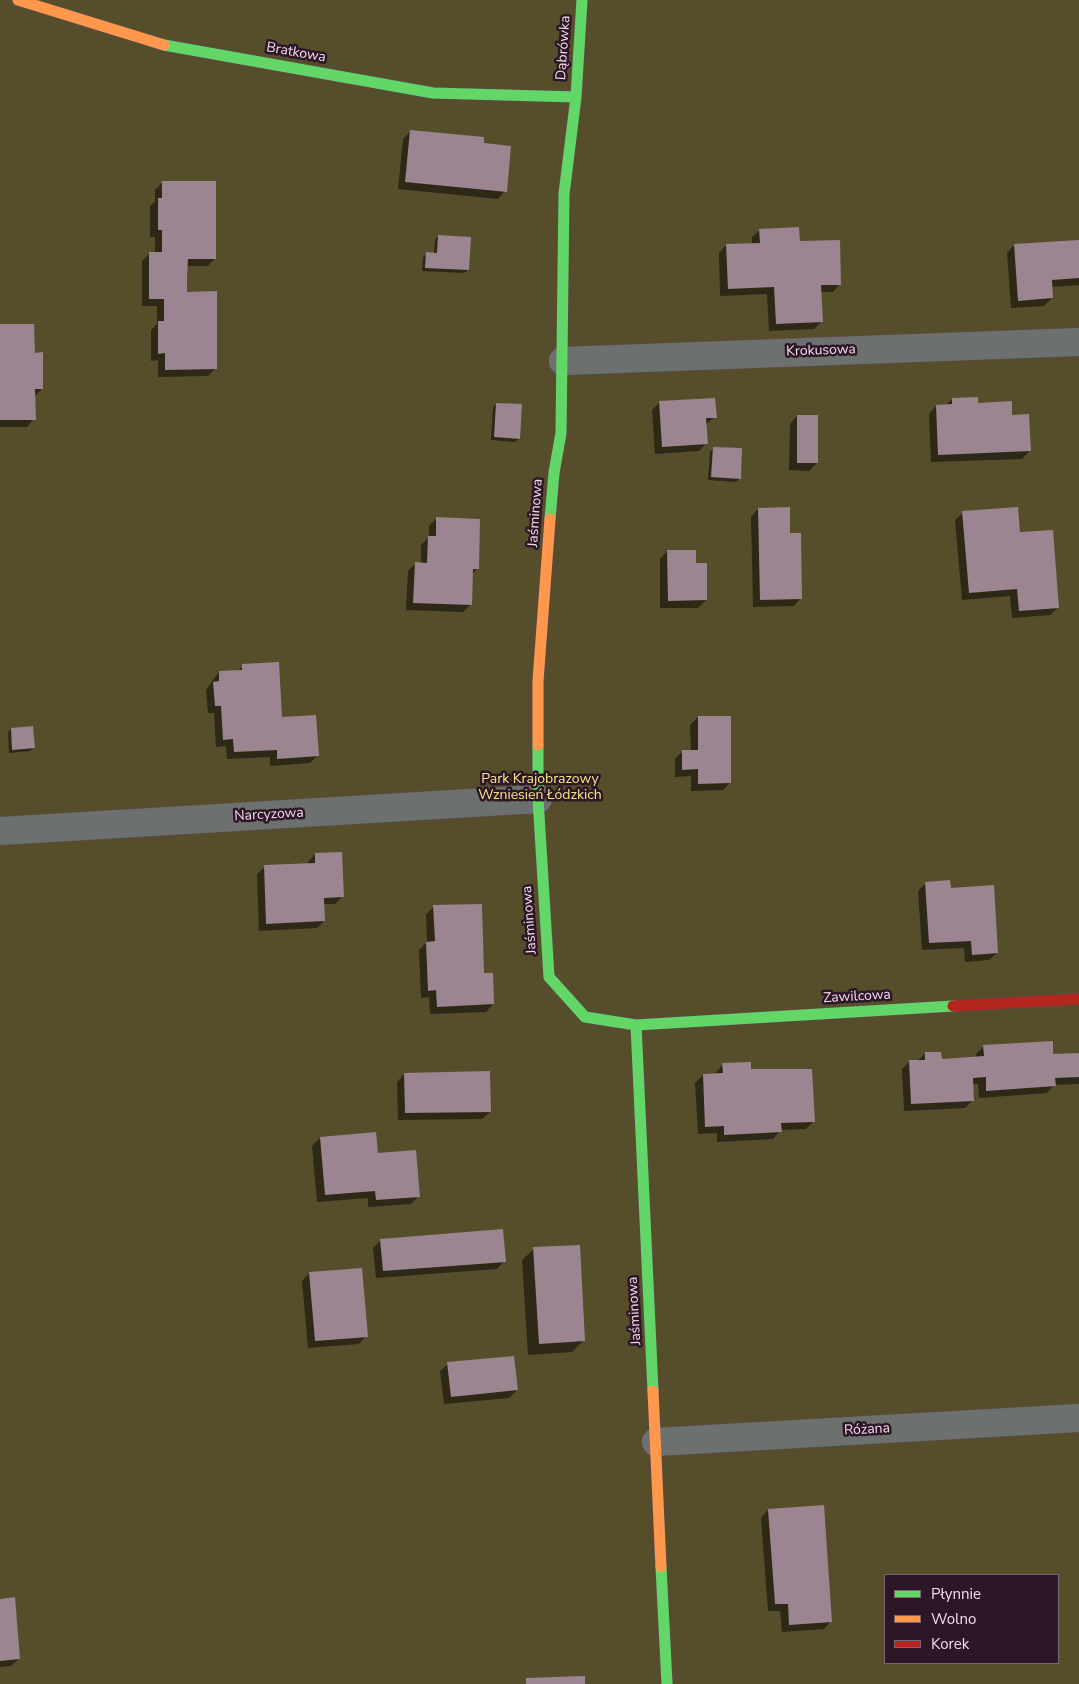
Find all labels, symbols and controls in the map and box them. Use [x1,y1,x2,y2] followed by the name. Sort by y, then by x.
[553,15,575,81] street label: Dąbrówka
[265,39,327,67] street label: Bratkowa
[786,341,856,361] street label: Krokusowa
[525,478,547,548] street label: Jaśminowa
[478,772,602,804] park label: Park Krajobrazowy Wzniesień Łódzkich
[234,805,304,825] street label: Narcyzowa
[519,885,541,955] street label: Jaśminowa
[823,987,891,1007] street label: Zawilcowa
[625,1276,645,1346] street label: Jaśminowa
[844,1420,890,1440] street label: Różana
[884,1574,1059,1664] legend
[931,1584,981,1604] text: Płynnie
[931,1609,976,1629] text: Wolno
[931,1634,969,1654] text: Korek

